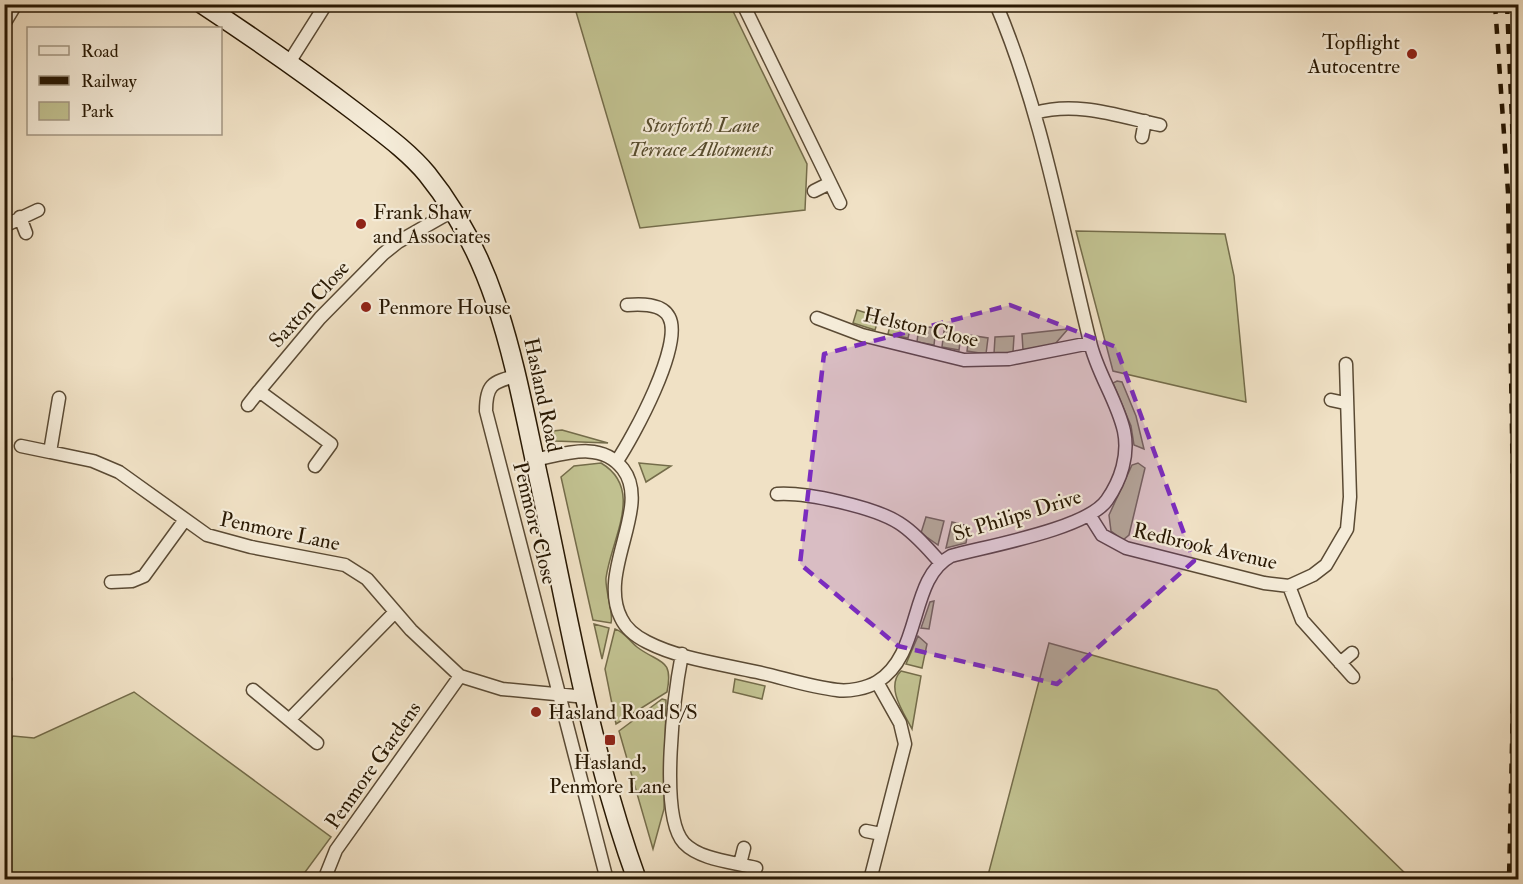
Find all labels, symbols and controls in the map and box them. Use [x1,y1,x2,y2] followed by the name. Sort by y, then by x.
[27,27,222,135] legend
[1307,29,1400,80] place label: Topflight Autocentre
[81,40,119,63] text: Road
[1405,47,1419,61] marker: Topflight Autocentre
[81,70,138,93] text: Railway
[81,100,114,123] text: Park
[629,112,774,163] park label: Storforth Lane Terrace Allotments
[373,199,490,250] place label: Frank Shaw and Associates
[354,217,368,231] marker: Frank Shaw and Associates
[263,255,356,354] street label: Saxton Close
[378,294,511,321] place label: Penmore House
[359,300,373,314] marker: Penmore House
[861,301,981,354] street label: Helston Close
[517,335,568,455] street label: Hasland Road
[506,459,563,587] street label: Penmore Close
[950,483,1085,548] street label: St Philips Drive
[217,506,343,557] street label: Penmore Lane
[1130,517,1280,576] street label: Redbrook Avenue
[319,696,427,834] street label: Penmore Gardens
[548,699,698,726] place label: Hasland Road S/S
[529,705,543,719] marker: Hasland Road S/S
[603,733,617,747] marker: Hasland, Penmore Lane
[549,749,671,800] place label: Hasland, Penmore Lane

